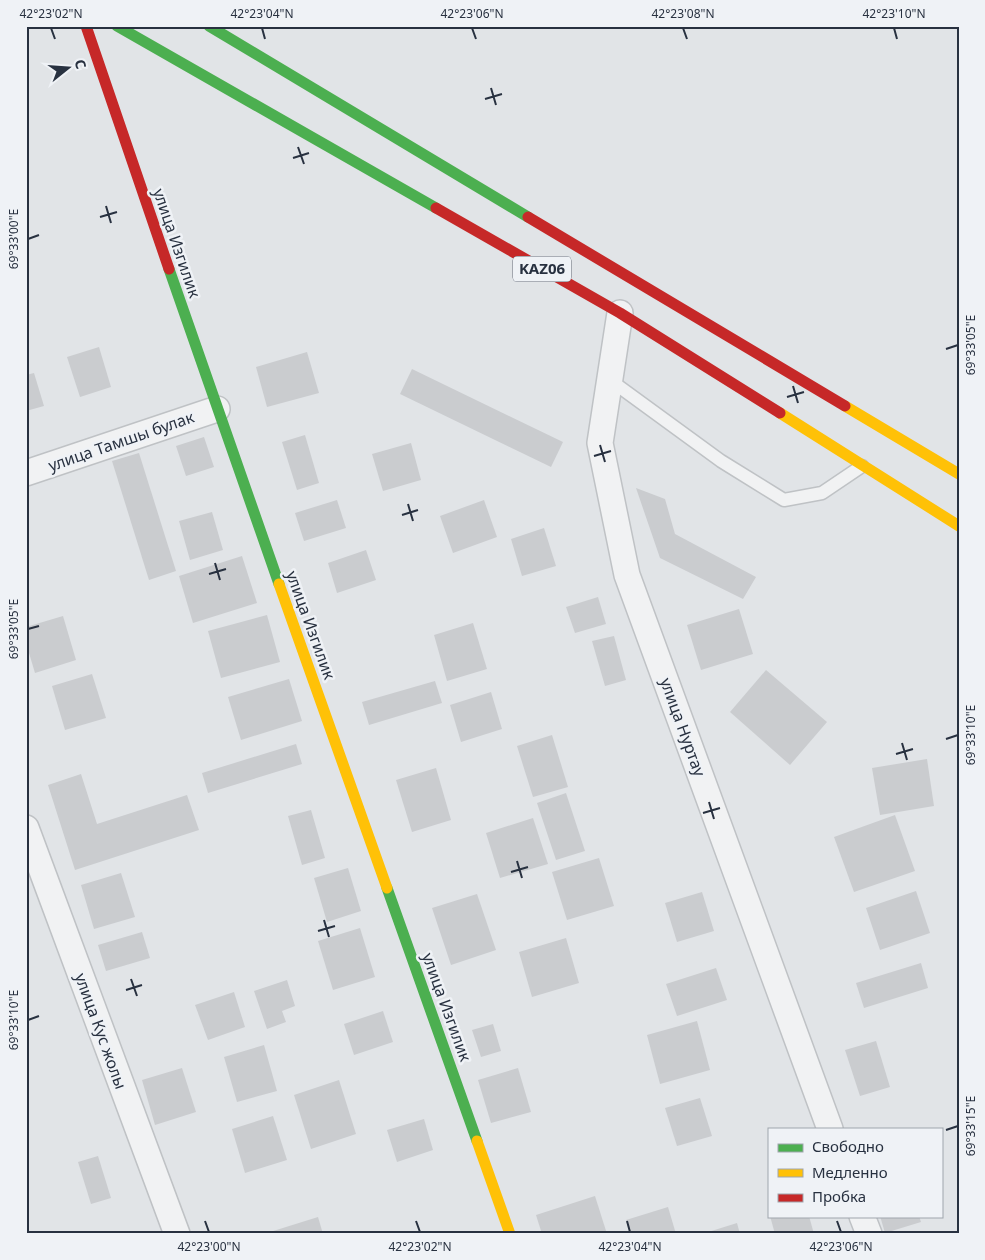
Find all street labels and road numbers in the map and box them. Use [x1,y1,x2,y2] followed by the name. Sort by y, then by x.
[148,185,206,301] street label: улица Изгилик
[513,256,571,282] road number: KАZ06
[45,406,197,476] street label: улица Тамшы булак
[281,568,341,683] street label: улица Изгилик
[655,675,711,780] street label: улица Нуртау
[417,950,477,1065] street label: улица Изгилик
[70,970,132,1092] street label: улица Кус жолы

